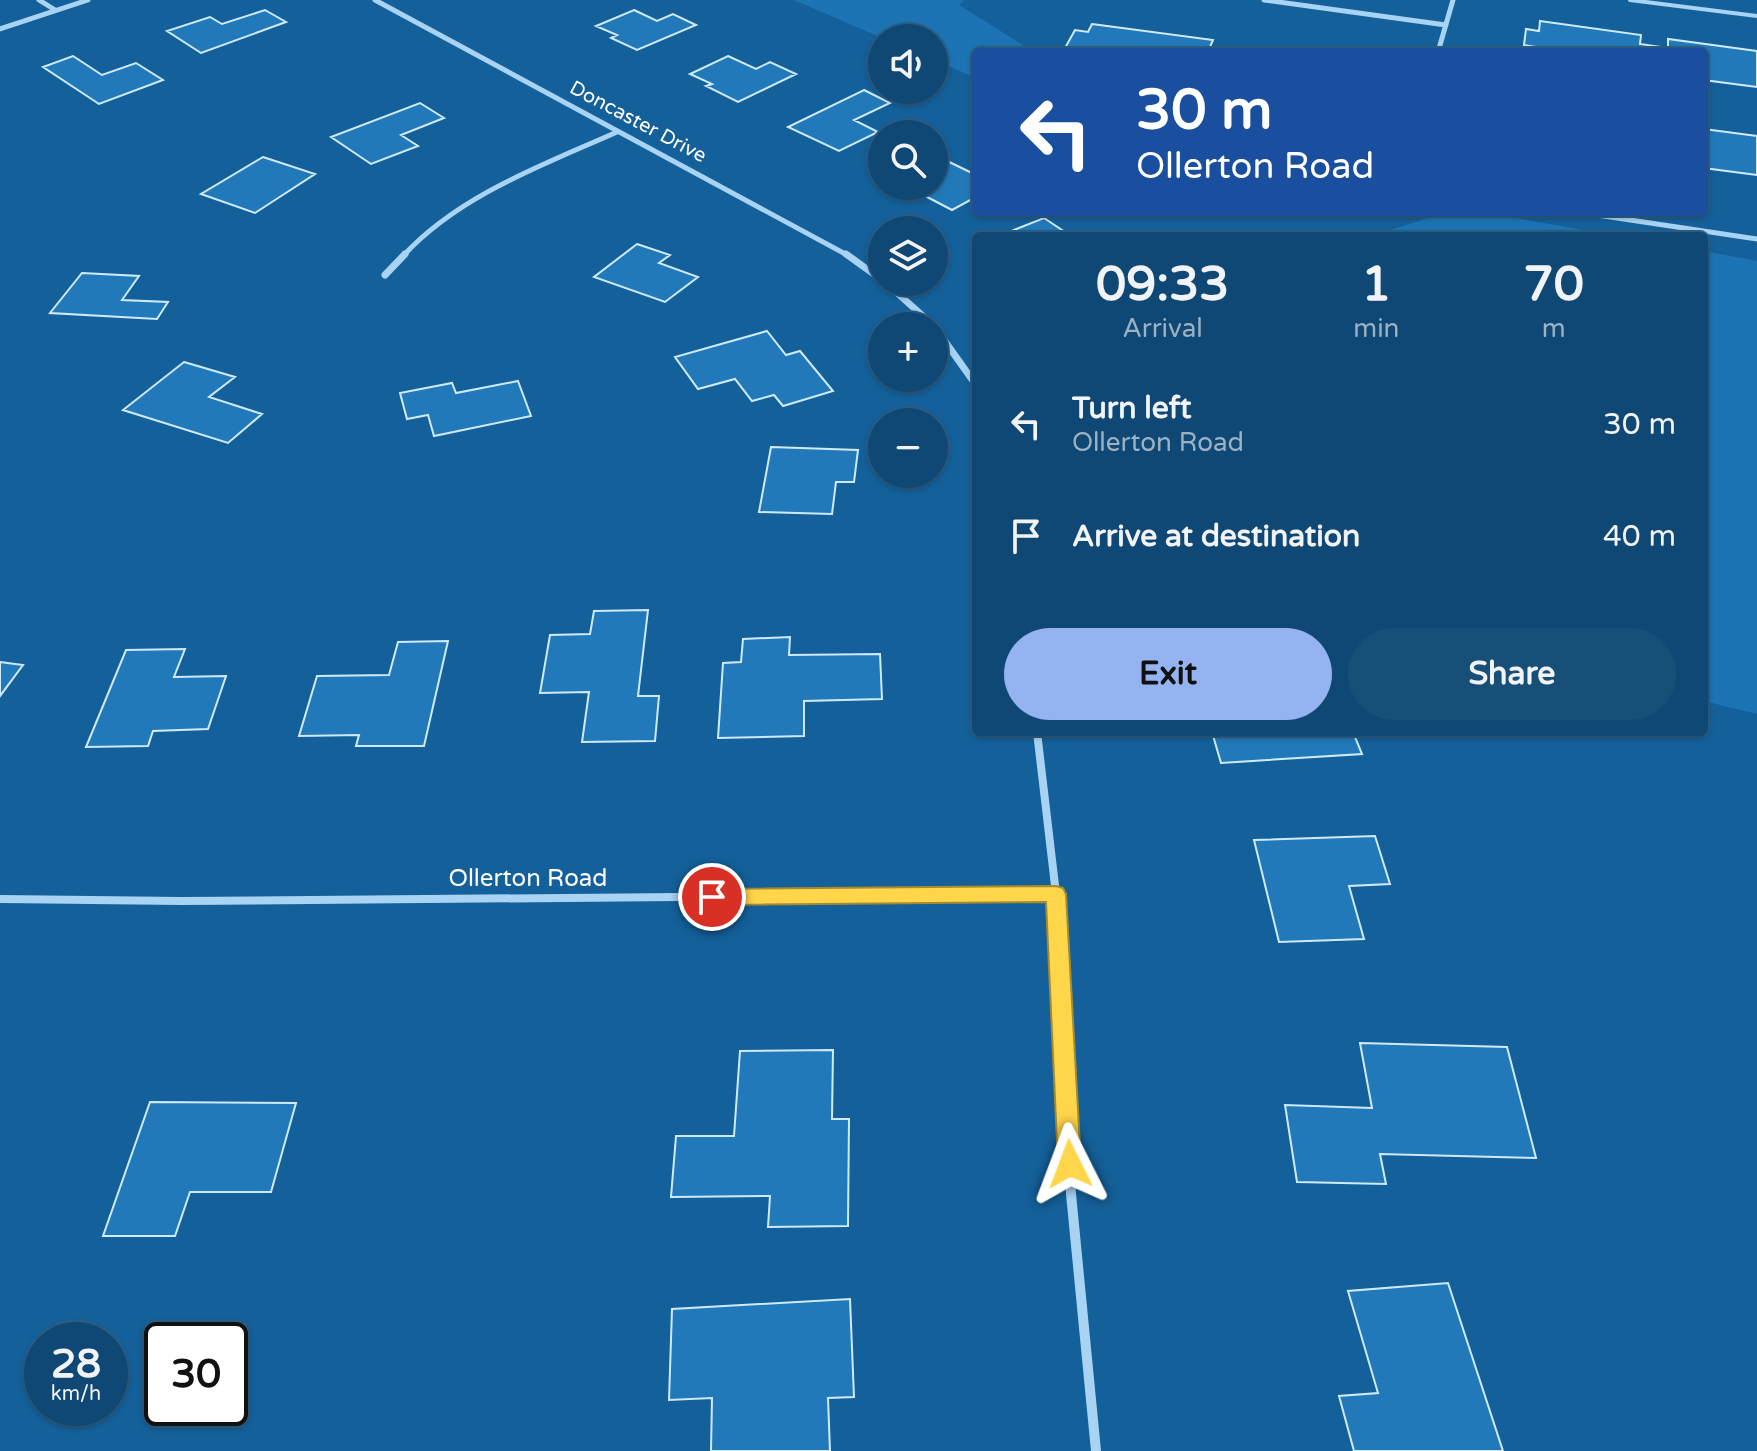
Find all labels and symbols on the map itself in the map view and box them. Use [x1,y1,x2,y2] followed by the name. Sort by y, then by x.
[566,76,710,168] street label: Doncaster Drive
[678,863,746,931] pin
[449,864,607,893] street label: Ollerton Road
[1028,1122,1112,1206] position arrow
[144,1322,248,1426] speed limit sign: 30

